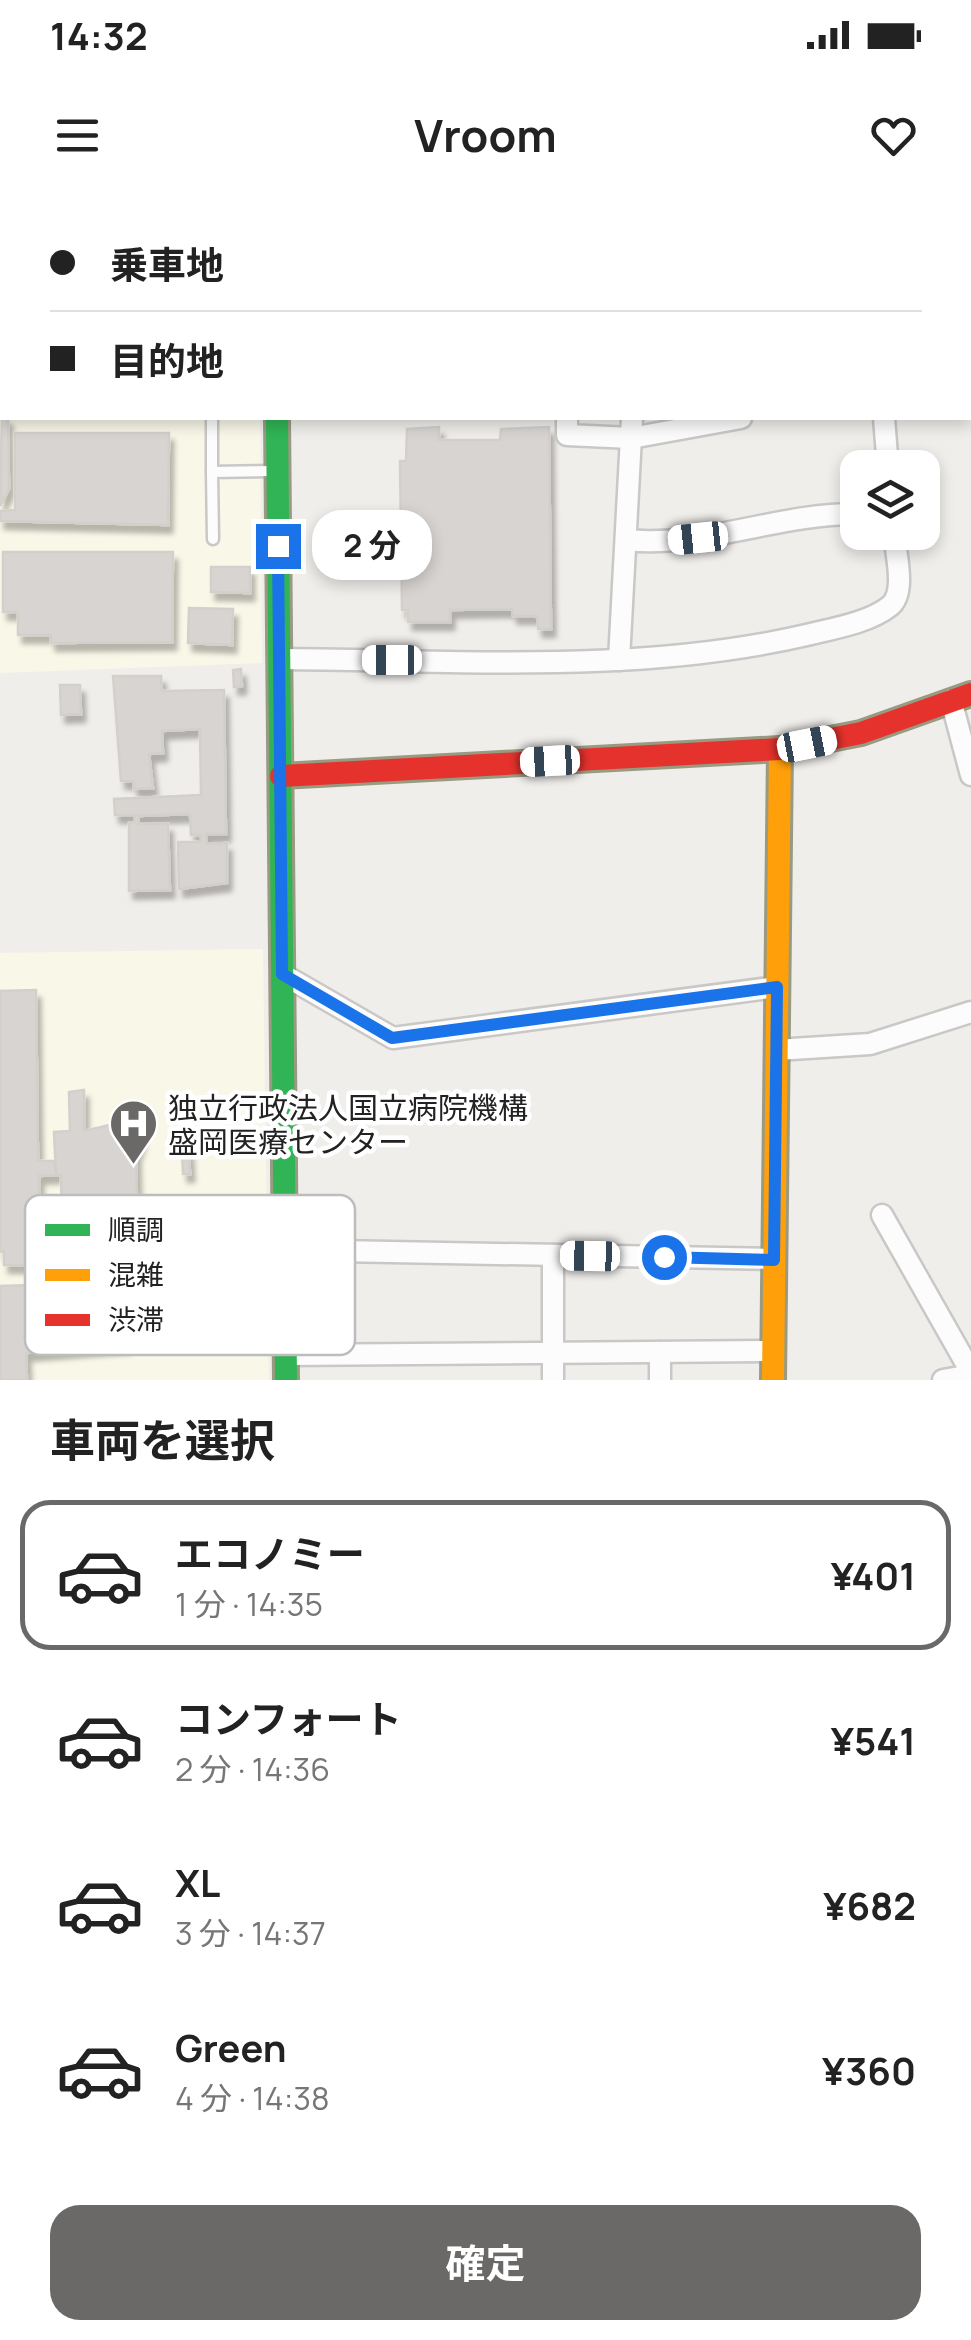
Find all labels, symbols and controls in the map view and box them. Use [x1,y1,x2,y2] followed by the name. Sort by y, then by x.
[50,9,148,61] text: 14:32
[414,104,557,166] text: Vroom
[50,108,105,163] icon: menu
[866,108,921,163] icon: heart
[110,238,224,290] text: 乗車地
[110,334,224,386] text: 目的地
[840,450,940,550] map controls
[840,450,940,550] button: layers
[313,511,433,581] callout: 2 分
[667,520,729,556] car
[343,523,401,567] text: 2 分
[256,524,301,569] route end
[362,645,422,675] car
[775,724,839,764] car
[519,744,581,778] car
[168,1087,528,1162] place label: 独立行政法人国立病院機構 盛岡医療センター
[107,1098,159,1166] hospital icon: 独立行政法人国立病院機構 盛岡医療センター
[25,1195,355,1355] legend
[108,1210,164,1248] text: 順調
[642,1235,687,1280] route start
[560,1240,620,1272] car
[108,1255,164,1293] text: 混雑
[108,1300,164,1338] text: 渋滞
[50,1409,275,1471] text: 車両を選択
[175,1527,365,1579] text: エコノミー
[55,1530,145,1620] icon: car
[831,1549,916,1601] text: ¥401
[175,1582,323,1626] text: 1 分 · 14:35
[175,1692,402,1744] text: コンフォート
[55,1695,145,1785] icon: car
[831,1714,916,1766] text: ¥541
[175,1747,330,1791] text: 2 分 · 14:36
[175,1856,220,1908] text: XL
[55,1860,145,1950] icon: car
[823,1879,916,1931] text: ¥682
[175,1911,326,1955] text: 3 分 · 14:37
[175,2021,287,2073] text: Green
[55,2025,145,2115] icon: car
[822,2044,916,2096] text: ¥360
[175,2076,330,2120] text: 4 分 · 14:38
[50,2205,921,2320] button: 確定

